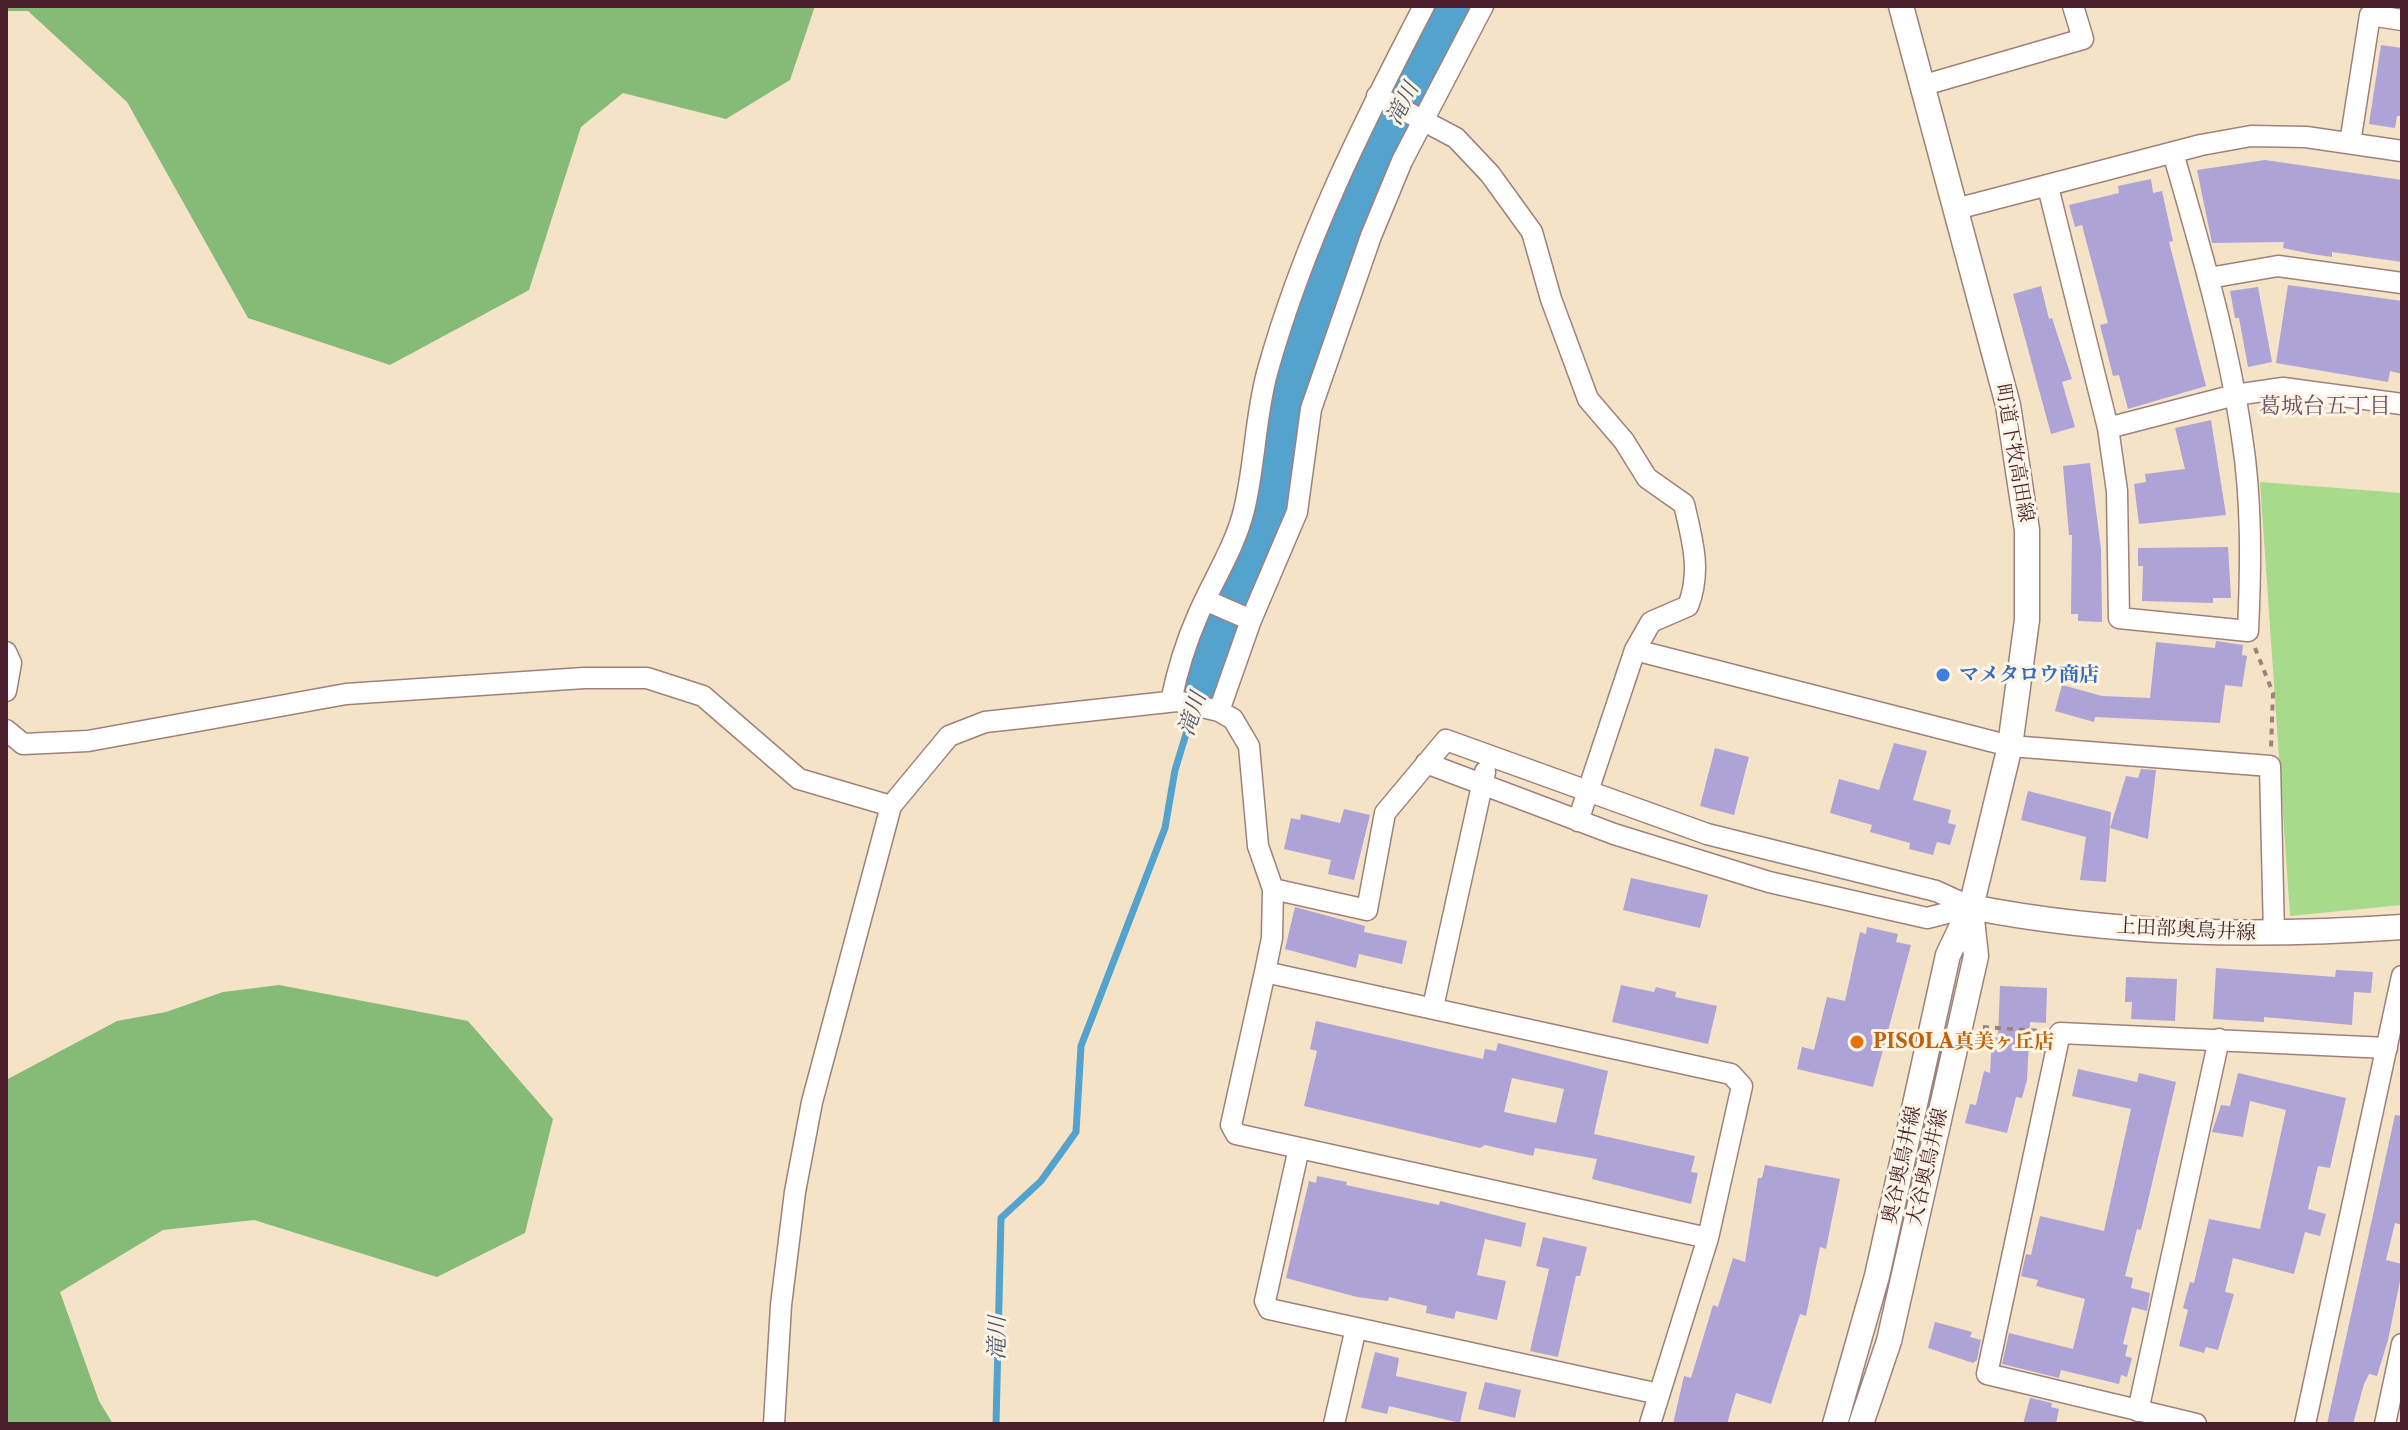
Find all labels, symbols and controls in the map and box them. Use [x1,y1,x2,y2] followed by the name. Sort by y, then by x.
[1381,78,1425,130] water label: 滝川
[1990,382,2038,524] street label: 町道下牧高田線
[2259,394,2391,420] district label: 葛城台五丁目
[1959,663,2099,687] place label: マメタロウ商店
[1934,666,1952,684] marker: マメタロウ商店
[1174,689,1212,739] water label: 滝川
[2115,914,2257,946] street label: 上田部奥鳥井線
[1873,1030,2054,1054] place label: PISOLA真美ヶ丘店
[1848,1033,1866,1051] marker: PISOLA真美ヶ丘店
[1878,1104,1926,1226] street label: 奥谷奥鳥井線
[1903,1106,1953,1228] street label: 大谷奥鳥井線
[984,1316,1012,1360] water label: 滝川

